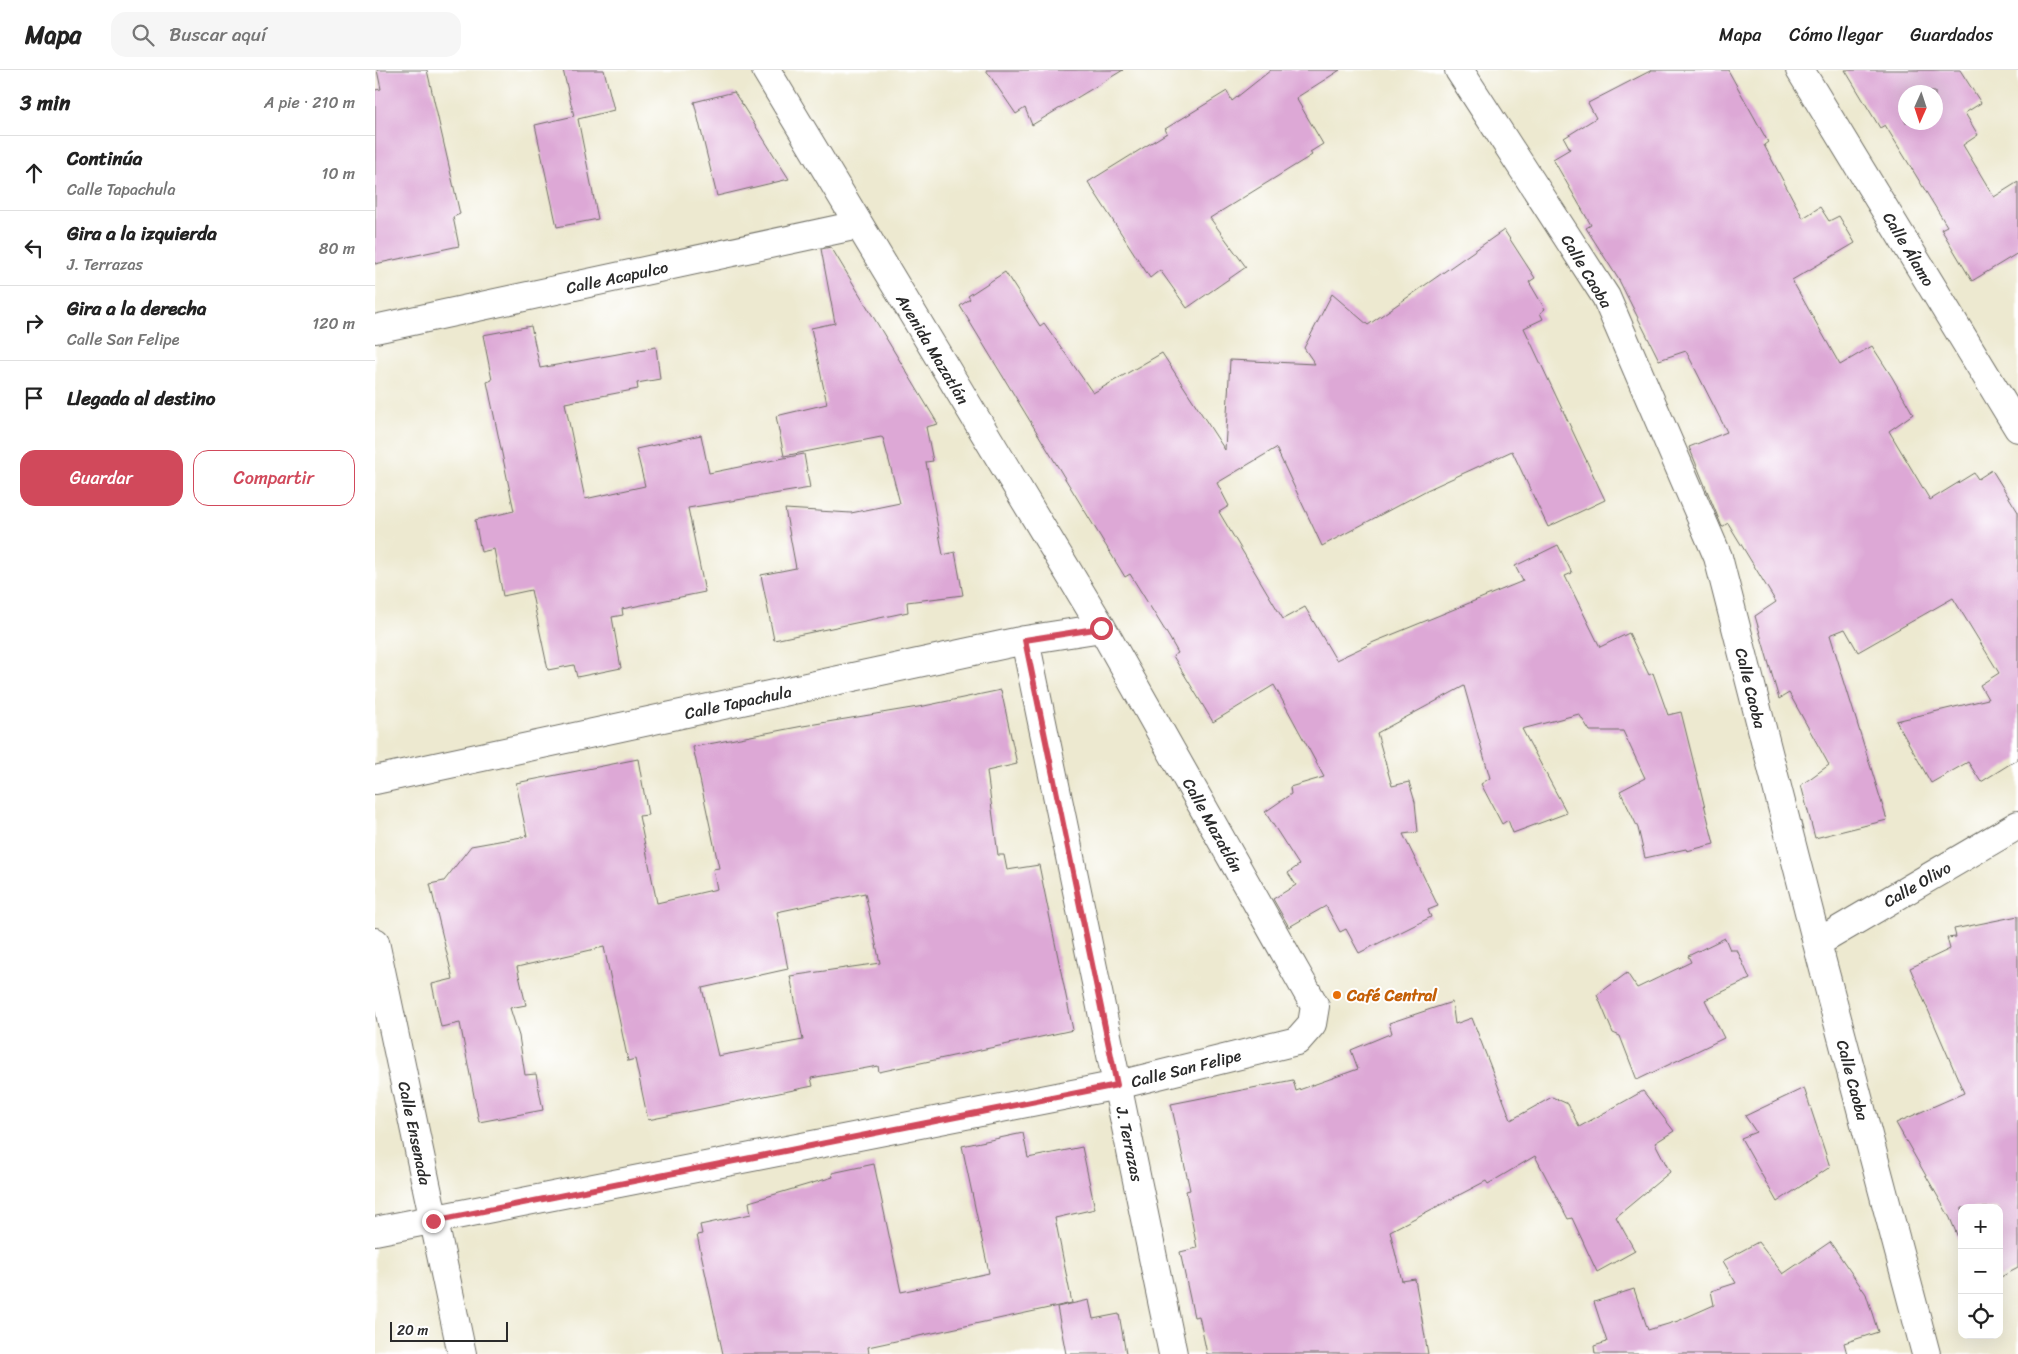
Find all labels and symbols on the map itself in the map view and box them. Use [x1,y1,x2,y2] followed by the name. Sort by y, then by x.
[1898,85,1943,130] north arrow
[1875,206,1942,292] street label: Calle Álamo
[1553,229,1621,315] street label: Calle Caoba
[563,253,671,302] street label: Calle Acapulco
[887,287,977,411] street label: Avenida Mazatlán
[1090,617,1113,640] route start
[1726,645,1775,732] street label: Calle Caoba
[682,677,794,728] street label: Calle Tapachula
[1174,772,1251,879] street label: Calle Mazatlán
[1878,853,1957,916] street label: Calle Olivo
[1346,981,1438,1010] place label: Café Central
[1331,989,1343,1001] marker: Café Central
[1828,1037,1877,1125] street label: Calle Caoba
[1128,1041,1244,1096] street label: Calle San Felipe
[389,1079,440,1189] street label: Calle Ensenada
[1107,1103,1152,1185] street label: J. Terrazas
[422,1210,445,1233] route end
[390,1319,507,1342] scale bar

